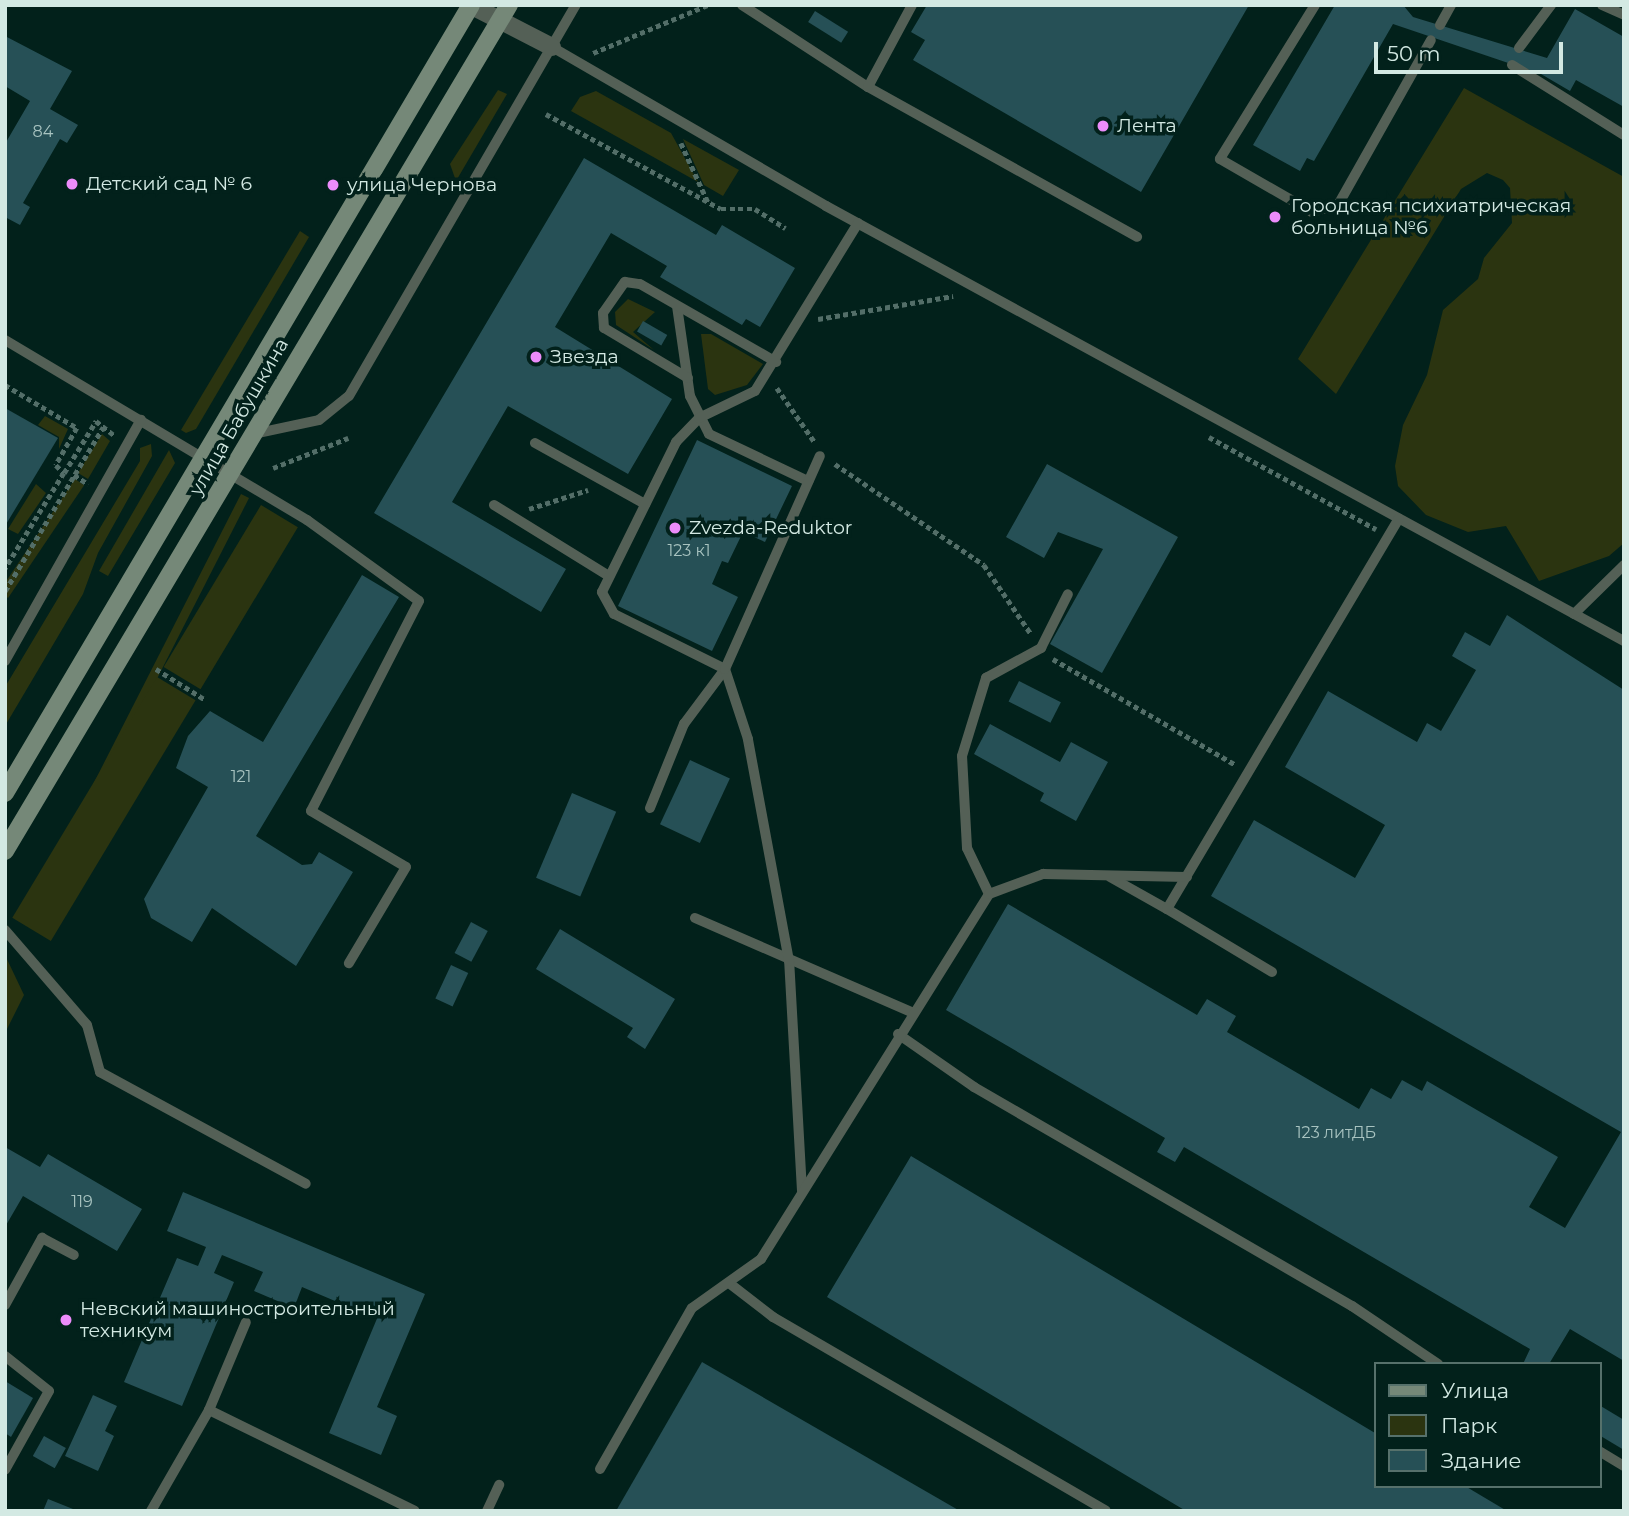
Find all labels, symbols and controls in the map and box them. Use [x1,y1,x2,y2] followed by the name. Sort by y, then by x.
[1377,28,1566,72] scale bar
[1387,41,1441,66] text: 50 m
[1117,115,1177,137] place label: Лента
[1095,118,1111,134] marker: Лента
[33,122,53,142] house number: 84
[86,173,252,195] place label: Детский сад № 6
[347,174,497,196] place label: улица Чернова
[64,176,80,192] marker: Детский сад № 6
[325,177,341,193] marker: улица Чернова
[1291,195,1571,239] place label: Городская психиатрическая больница №6
[1265,207,1285,227] marker: Городская психиатрическая больница №6
[185,334,293,500] street label: улица Бабушкина
[550,346,619,368] place label: Звезда
[528,349,544,365] marker: Звезда
[689,517,852,539] place label: Zvezda-Reduktor
[667,520,683,536] marker: Zvezda-Reduktor
[667,541,711,561] house number: 123 к1
[231,767,251,787] house number: 121
[1296,1123,1376,1143] house number: 123 литДБ
[71,1192,93,1212] house number: 119
[80,1298,395,1342] place label: Невский машиностроительный техникум
[58,1312,74,1328] marker: Невский машиностроительный техникум
[1374,1362,1601,1488] legend
[1441,1378,1509,1403] text: Улица
[1441,1413,1497,1438] text: Парк
[1441,1448,1522,1473] text: Здание

